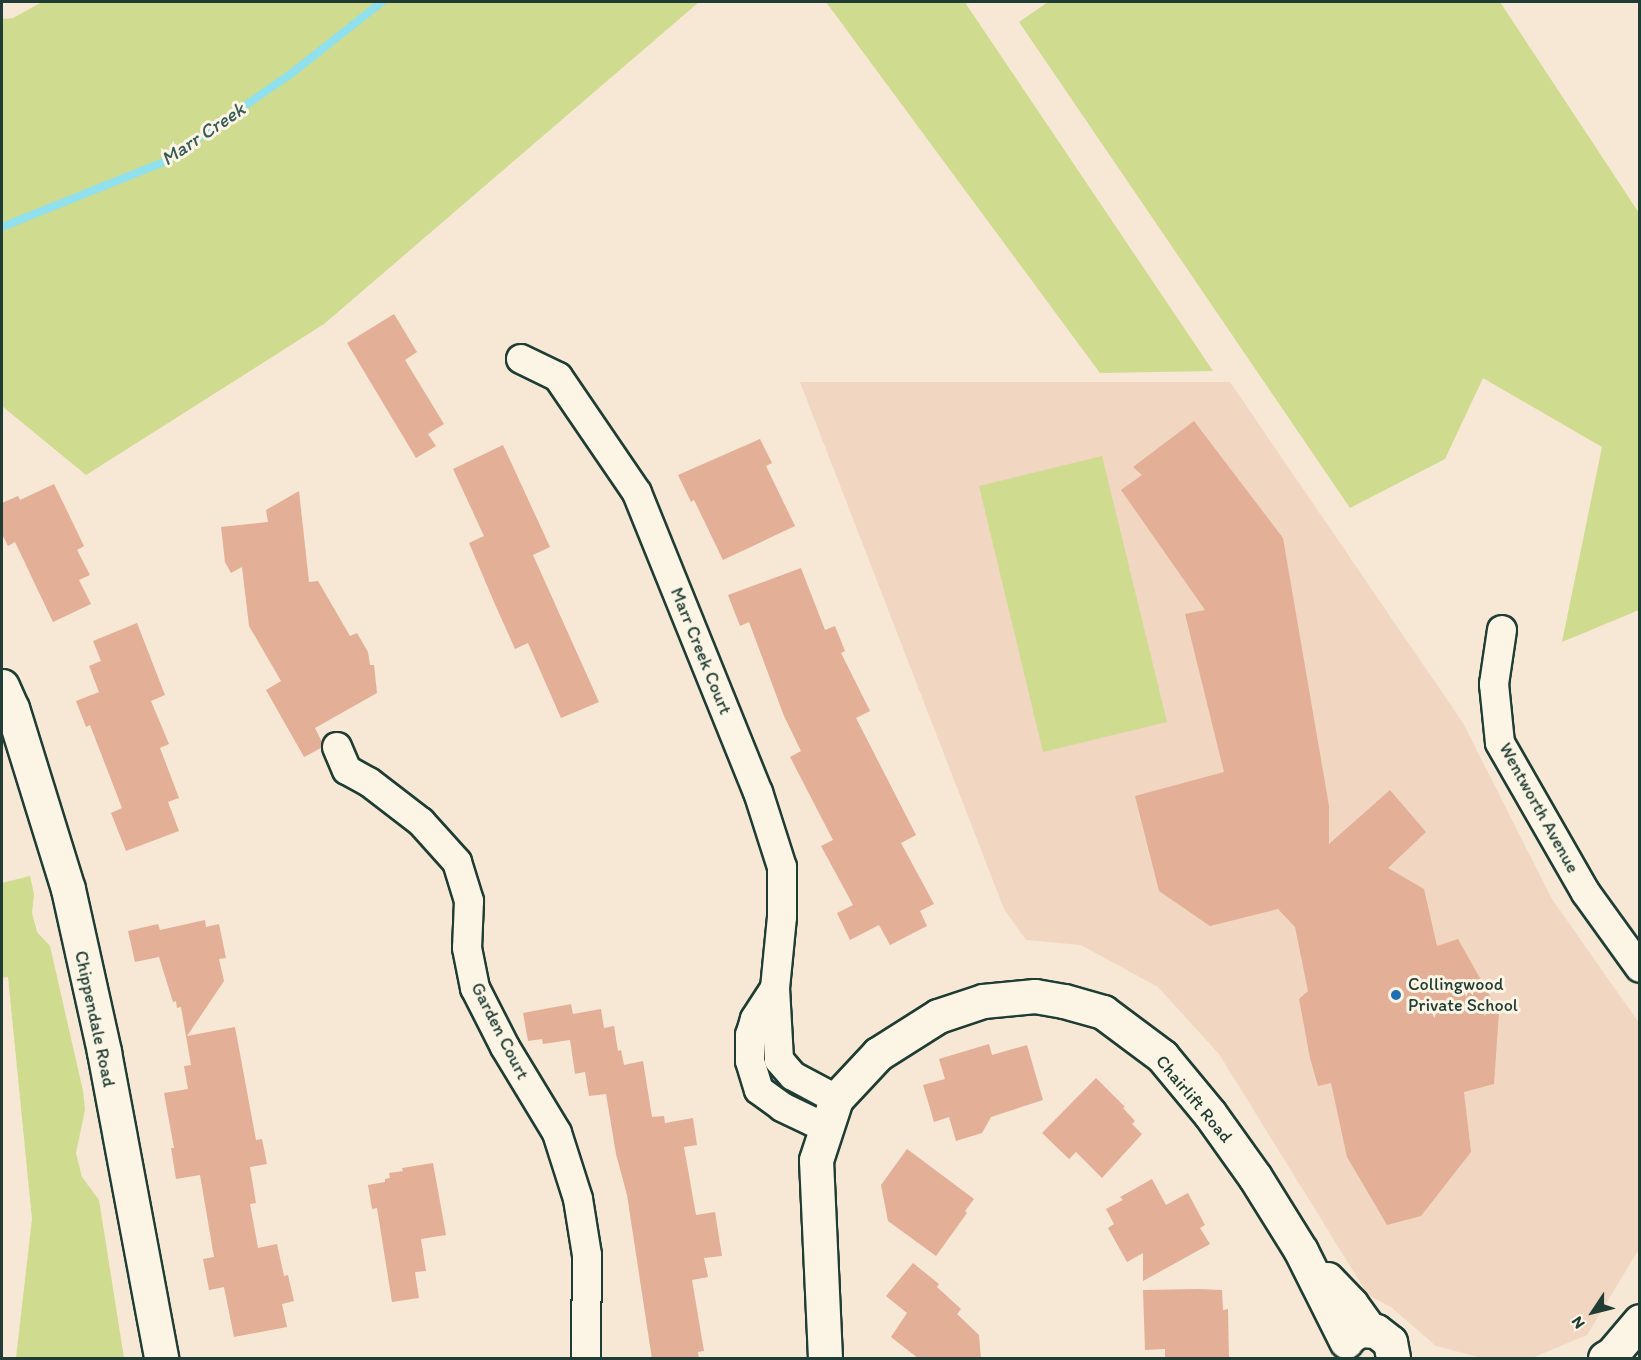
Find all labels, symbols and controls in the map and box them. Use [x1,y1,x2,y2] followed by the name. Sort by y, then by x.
[157,97,249,171] water label: Marr Creek
[666,584,736,718] street label: Marr Creek Court
[1494,739,1584,877] street label: Wentworth Avenue
[70,949,120,1089] street label: Chippendale Road
[1408,974,1518,1016] place label: Collingwood Private School
[466,979,534,1083] street label: Garden Court
[1389,988,1403,1002] marker: Collingwood Private School
[1151,1051,1237,1147] street label: Chairlift Road
[1563,1282,1623,1342] north arrow
[1567,1313,1589,1332] text: N

